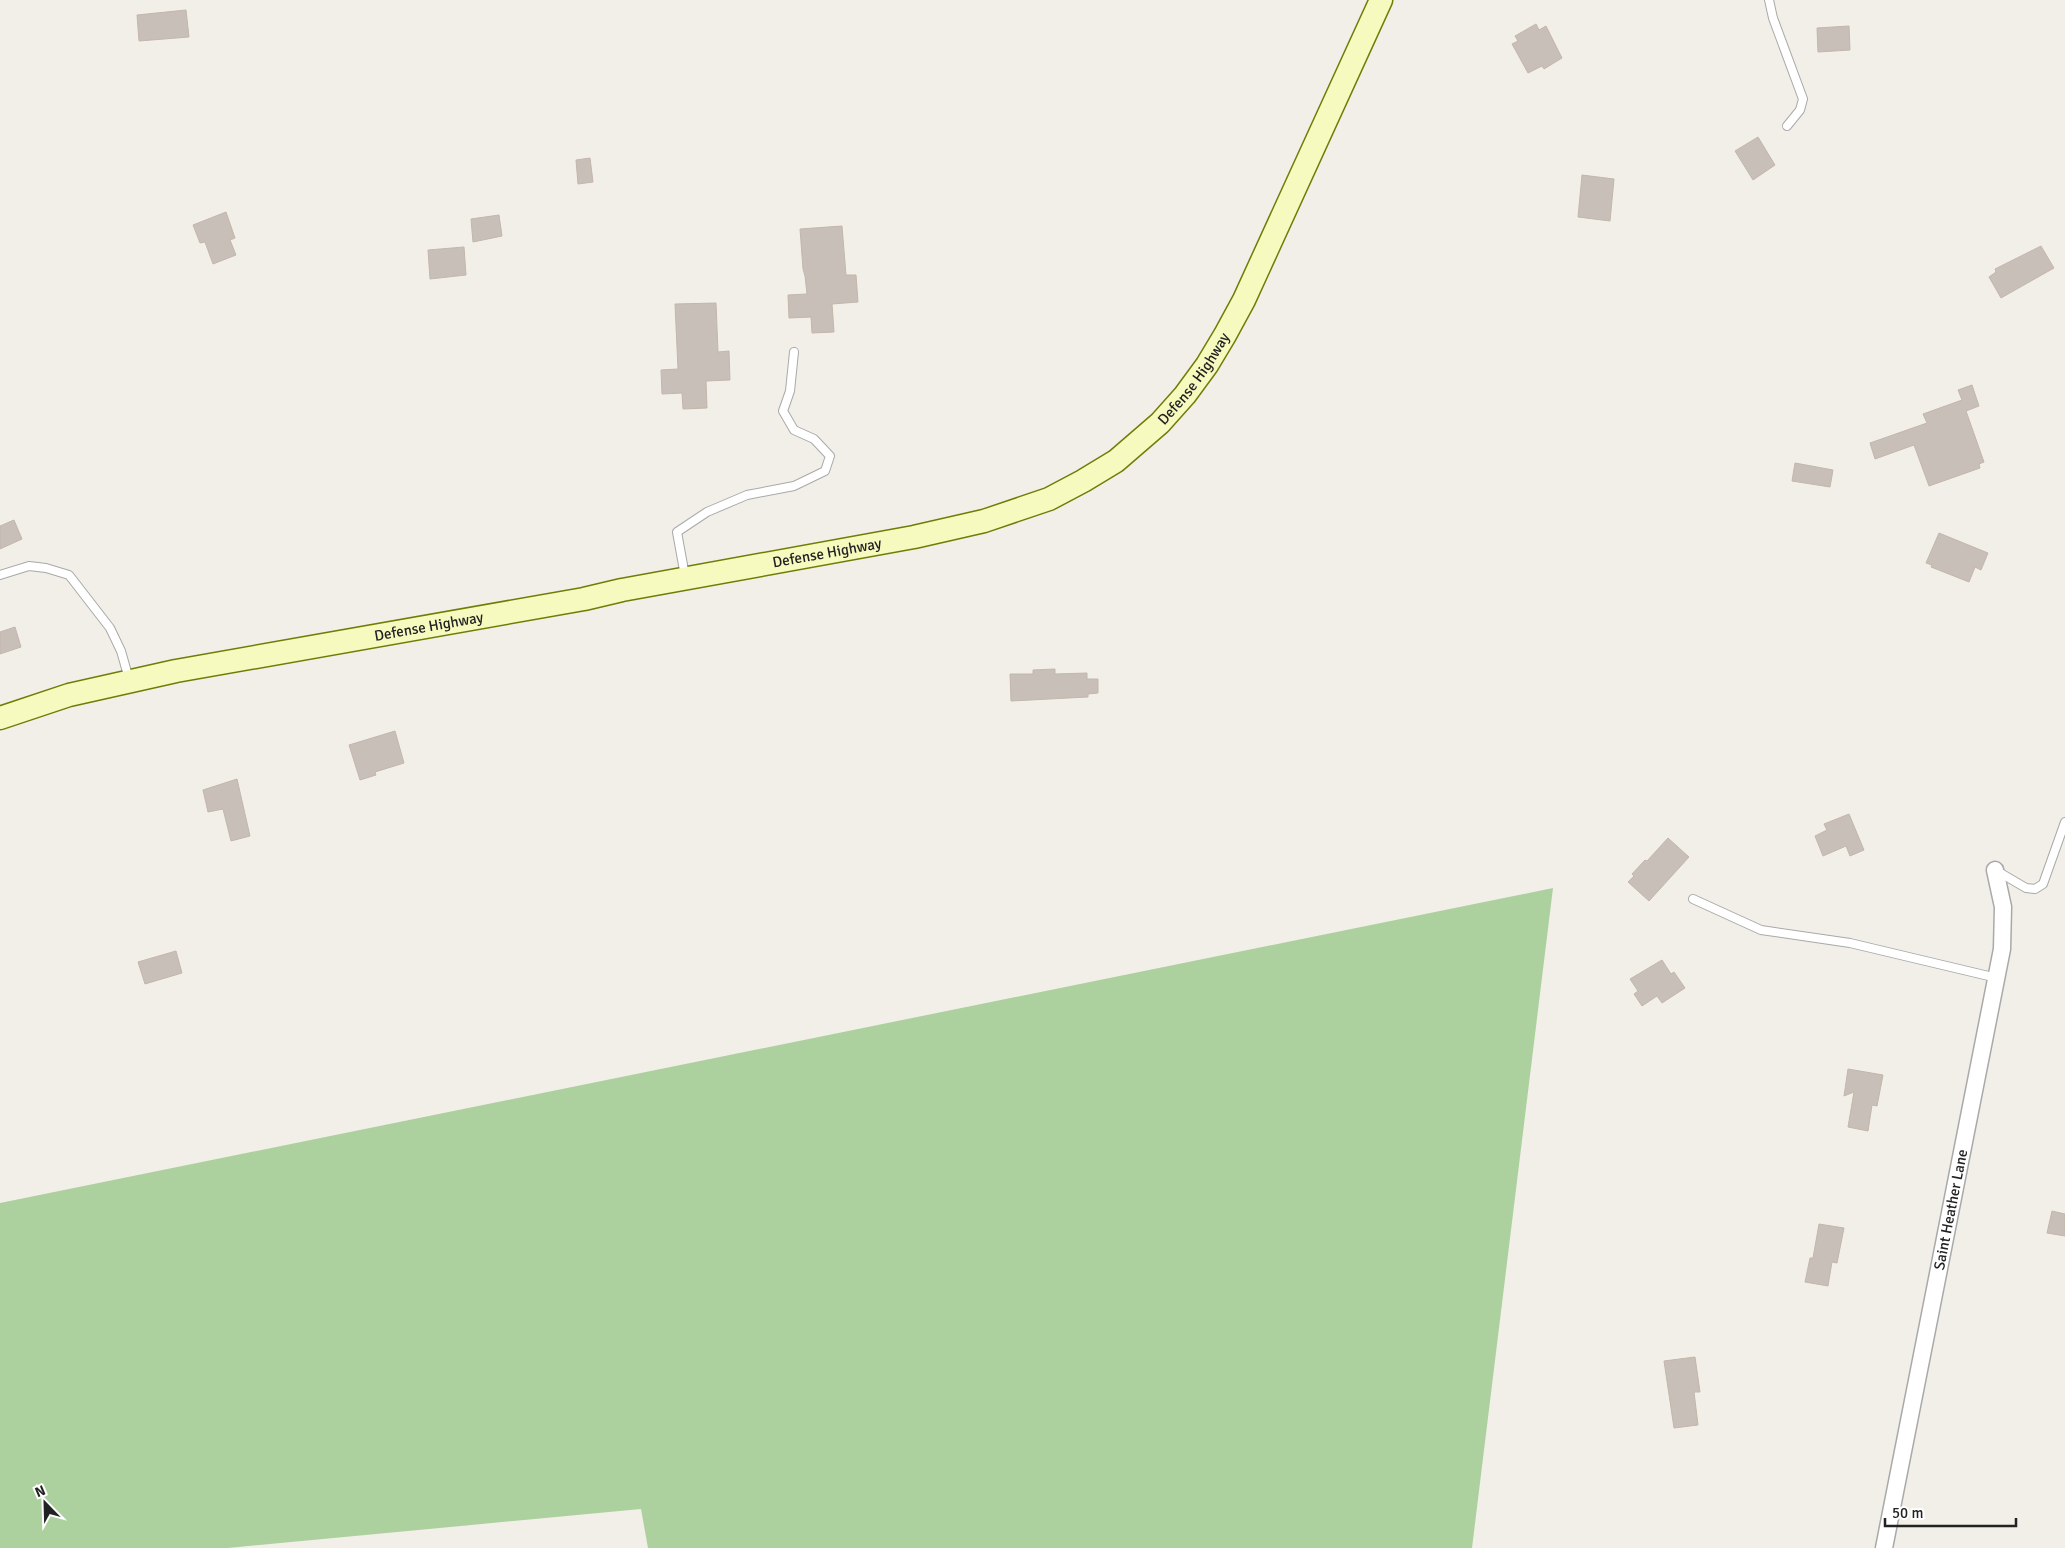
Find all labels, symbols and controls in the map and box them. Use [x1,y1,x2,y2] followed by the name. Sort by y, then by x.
[1154,329,1233,429] street label: Defense Highway
[771,534,883,572] street label: Defense Highway
[373,608,485,645] street label: Defense Highway
[1930,1148,1971,1271] street label: Saint Heather Lane
[20,1478,70,1528] north arrow
[32,1482,48,1501] text: N
[1885,1496,2016,1528] scale bar
[1892,1504,1923,1522] text: 50 m

